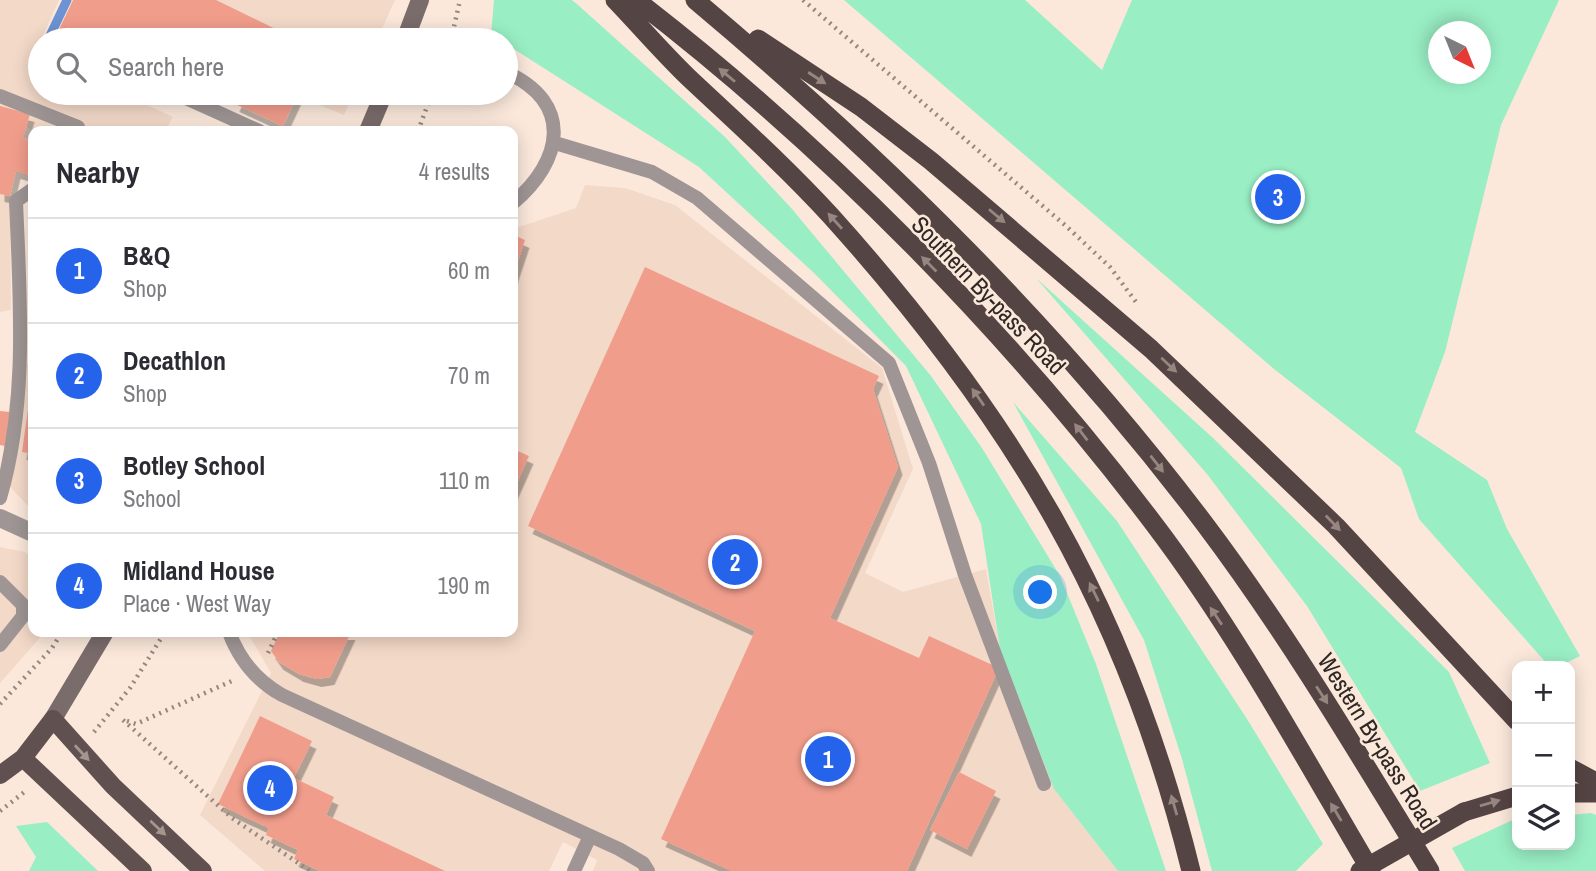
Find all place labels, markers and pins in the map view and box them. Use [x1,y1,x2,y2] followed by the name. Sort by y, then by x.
[1255,171,1301,223] pin: 3
[712,536,758,588] pin: 2
[805,733,851,785] pin: 1
[247,762,293,814] pin: 4

